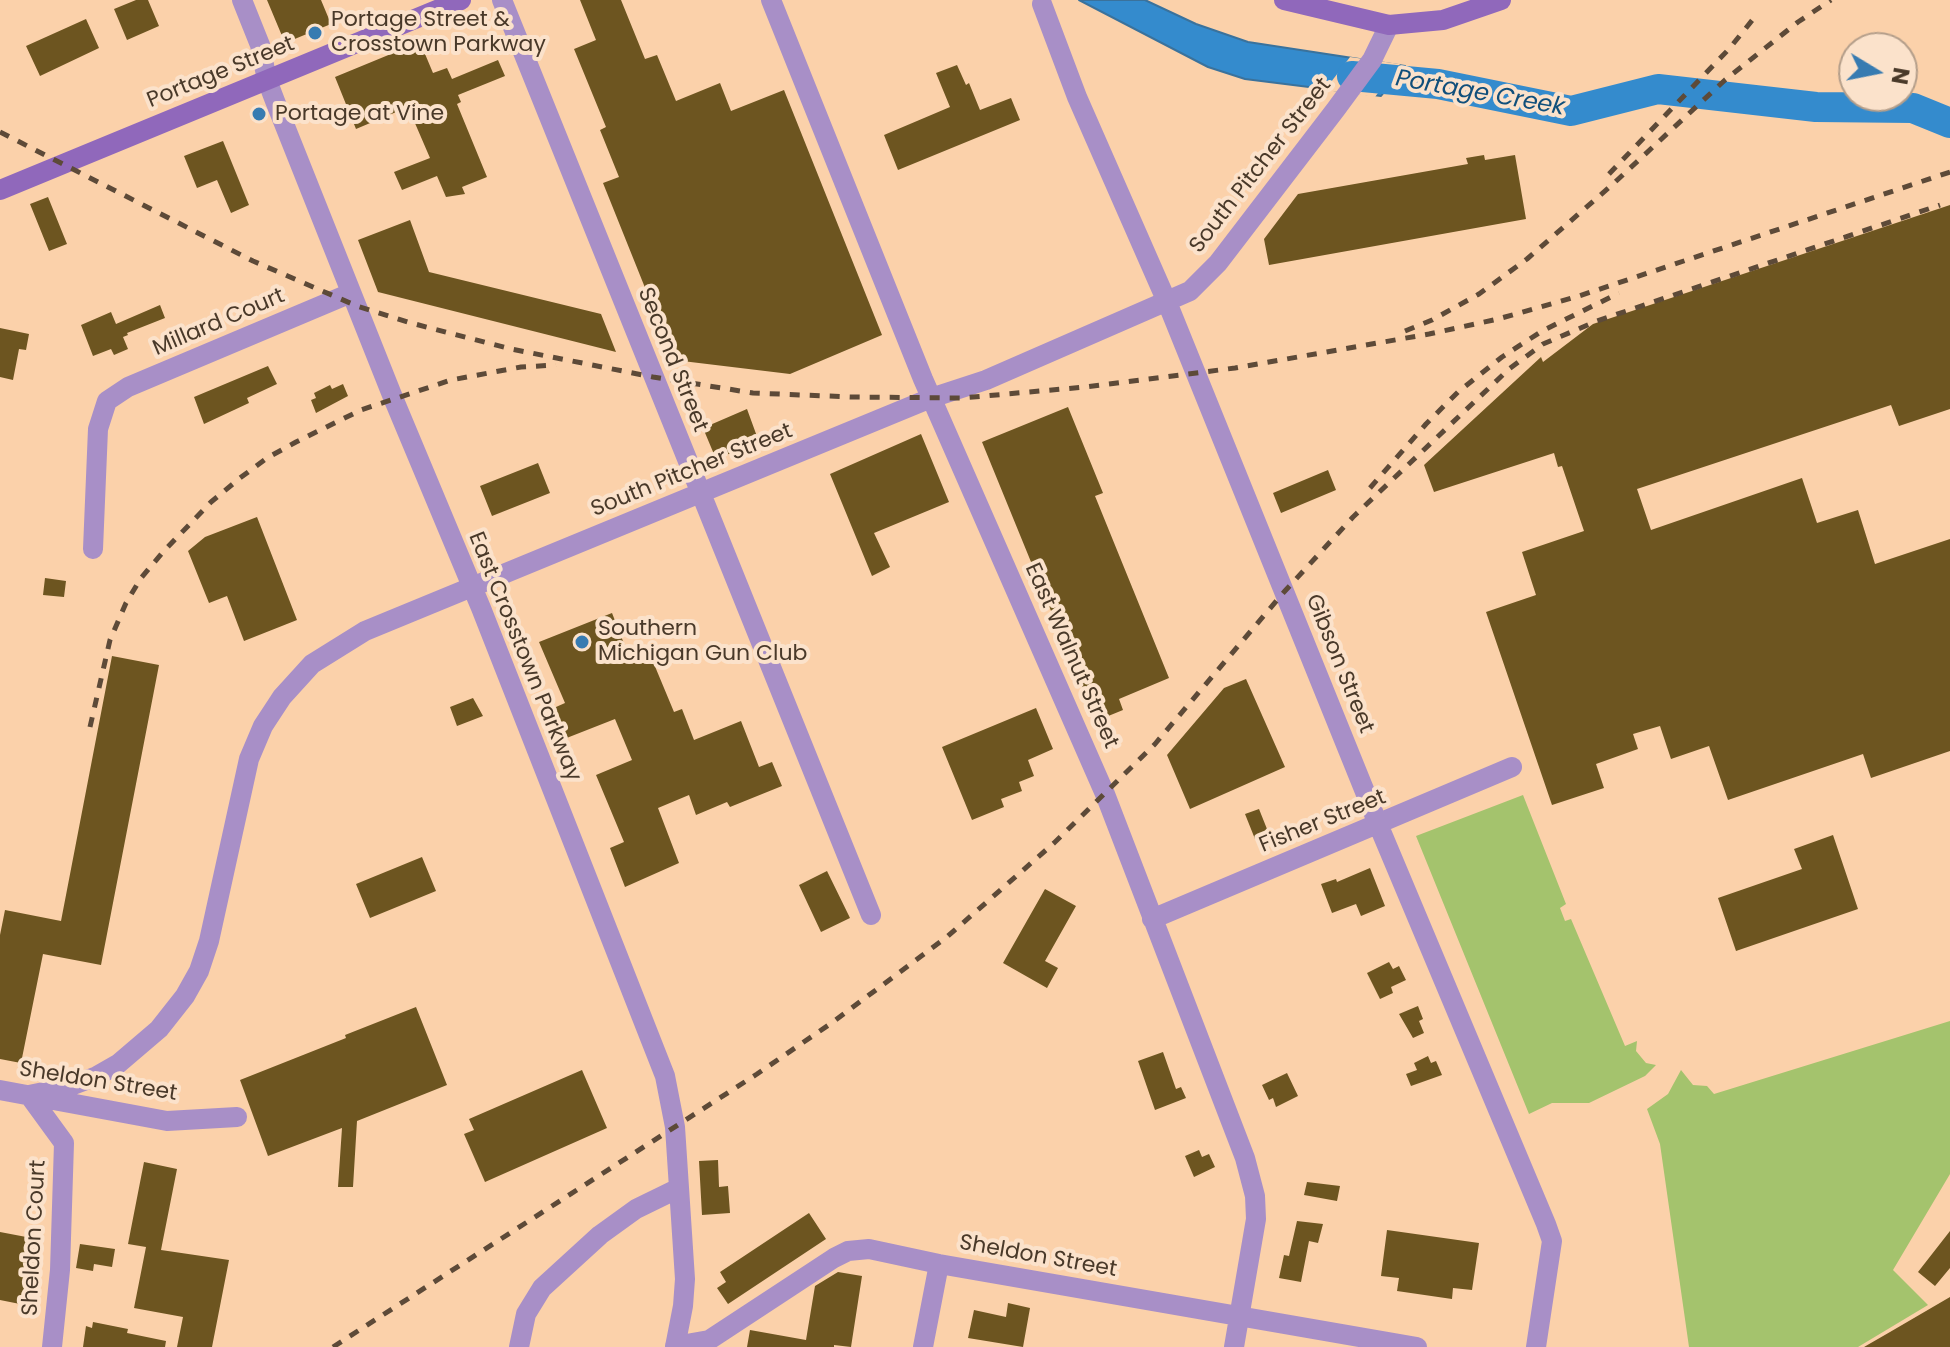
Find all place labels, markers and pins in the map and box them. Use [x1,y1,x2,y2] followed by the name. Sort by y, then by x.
[331,7,546,58] place label: Portage Street & Crosstown Parkway
[306,24,324,42] marker: Portage Street & Crosstown Parkway
[275,101,444,127] place label: Portage at Vine
[250,105,268,123] marker: Portage at Vine
[598,616,807,668] place label: Southern Michigan Gun Club
[573,633,591,651] marker: Southern Michigan Gun Club

